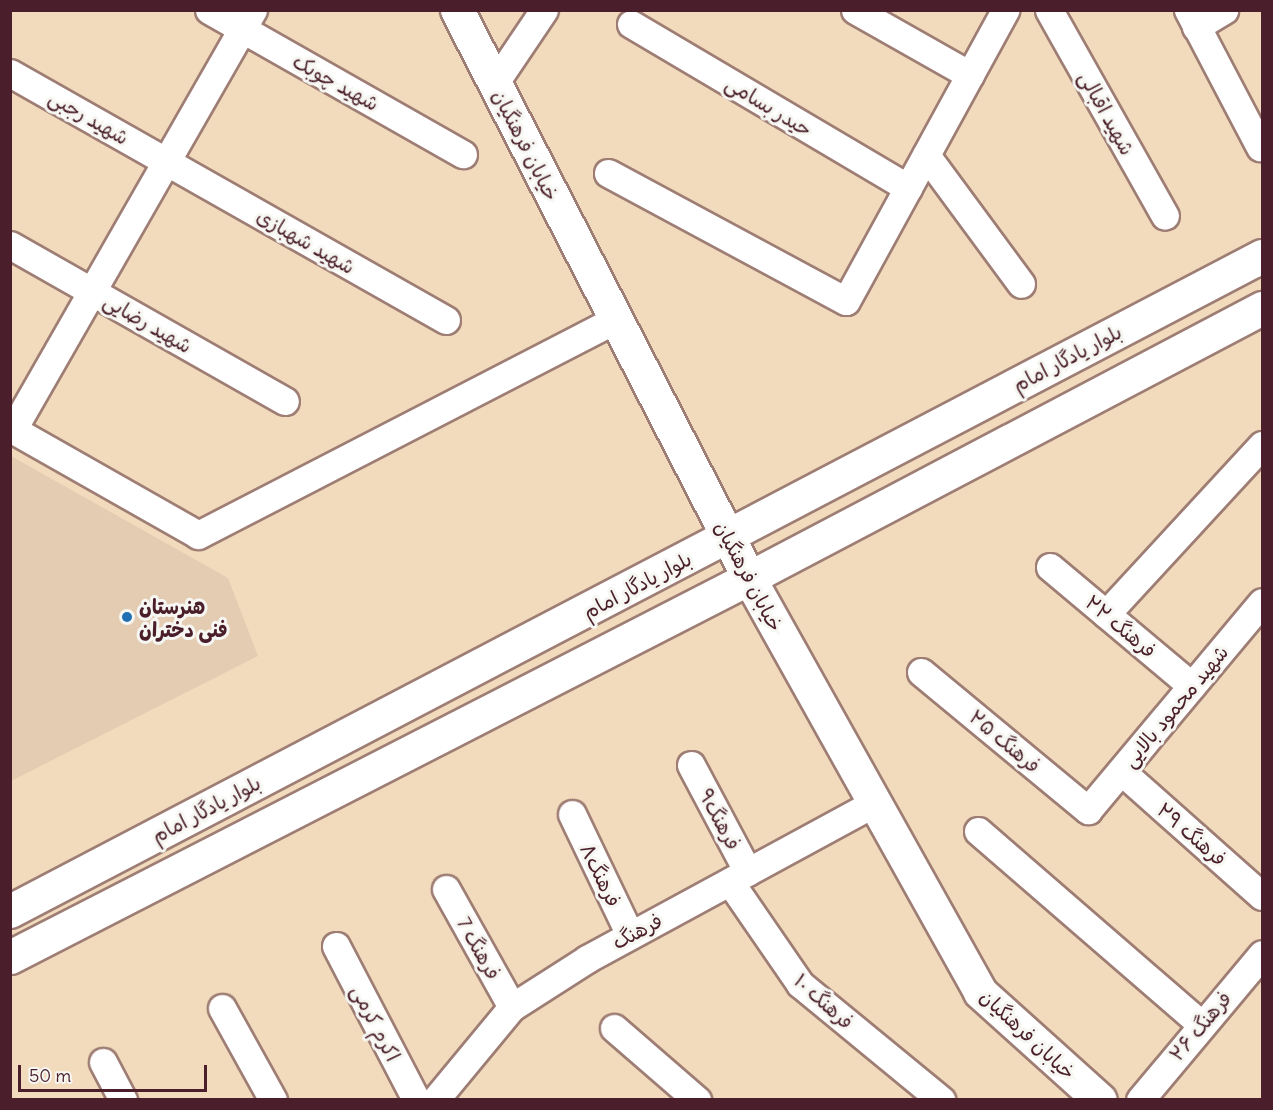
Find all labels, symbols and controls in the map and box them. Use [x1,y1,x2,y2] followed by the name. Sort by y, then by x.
[289,49,383,115] street label: شهید چوبک
[1074,67,1140,159] street label: شهید اقبالی
[721,71,817,141] street label: حیدر بسامی
[45,85,133,149] street label: شهید رجبی
[488,86,564,204] street label: خیابان فرهنگیان
[253,203,359,279] street label: شهید شهبازی
[100,288,196,358] street label: شهید رضایی
[1008,319,1126,397] street label: بلوار یادگار امام
[710,517,788,635] street label: خیابان فرهنگیان
[578,546,696,624] street label: بلوار یادگار امام
[1081,590,1161,662] street label: فرهنگ ۲۲
[139,594,228,641] place label: هنرستان فنی دختران
[120,610,134,624] marker: هنرستان فنی دختران
[1117,640,1233,772] street label: شهید محمود بالایی
[965,704,1045,778] street label: فرهنگ ۲۵
[147,770,265,848] street label: بلوار یادگار امام
[694,784,746,854] street label: فرهنگ۹
[1152,797,1232,871] street label: فرهنگ ۲۹
[576,840,626,910] street label: فرهنگ۸
[608,908,666,954] street label: فرهنگ
[452,913,506,983] street label: فرهنگ 7
[789,968,859,1034] street label: فرهنگ ۱۰
[347,981,405,1065] street label: اکرم کرمی
[975,984,1081,1084] street label: خیابان فرهنگیان
[1164,986,1236,1066] street label: فرهنگ ۲۶
[21,1053,210,1091] scale bar
[29,1064,71,1087] text: 50 m

